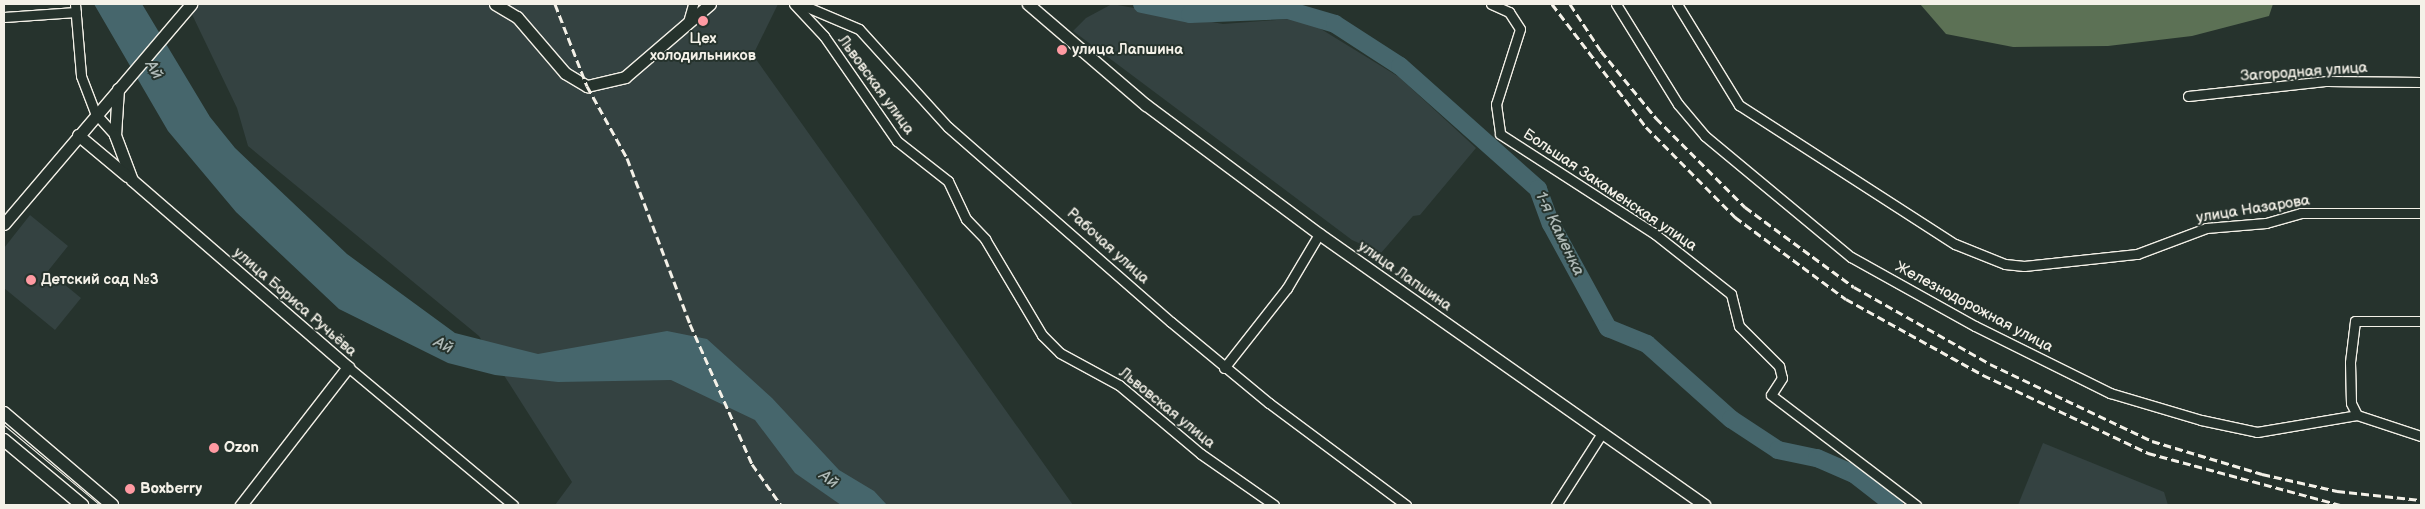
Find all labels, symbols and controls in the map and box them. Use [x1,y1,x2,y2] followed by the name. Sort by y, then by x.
[697,15,709,27] marker: Цех холодильников
[650,29,756,64] place label: Цех холодильников
[834,32,918,138] street label: Львовская улица
[1072,41,1183,59] place label: улица Лапшина
[1056,44,1068,56] marker: улица Лапшина
[140,57,166,83] water label: Ай
[2240,59,2368,85] street label: Загородная улица
[1520,125,1700,255] street label: Большая Закаменская улица
[1530,189,1588,279] water label: 1-я Каменка
[2195,191,2311,227] street label: улица Назарова
[1063,204,1153,288] street label: Рабочая улица
[1355,237,1455,315] street label: улица Лапшина
[230,244,360,360] street label: улица Бориса Ручьёва
[1892,258,2056,356] street label: Железнодорожная улица
[41,271,158,289] place label: Детский сад №3
[25,274,37,286] marker: Детский сад №3
[430,333,456,359] water label: Ай
[1115,364,1219,452] street label: Львовская улица
[224,439,259,457] place label: Ozon
[208,442,220,454] marker: Ozon
[815,467,841,493] water label: Ай
[140,480,202,498] place label: Boxberry
[124,483,136,495] marker: Boxberry

